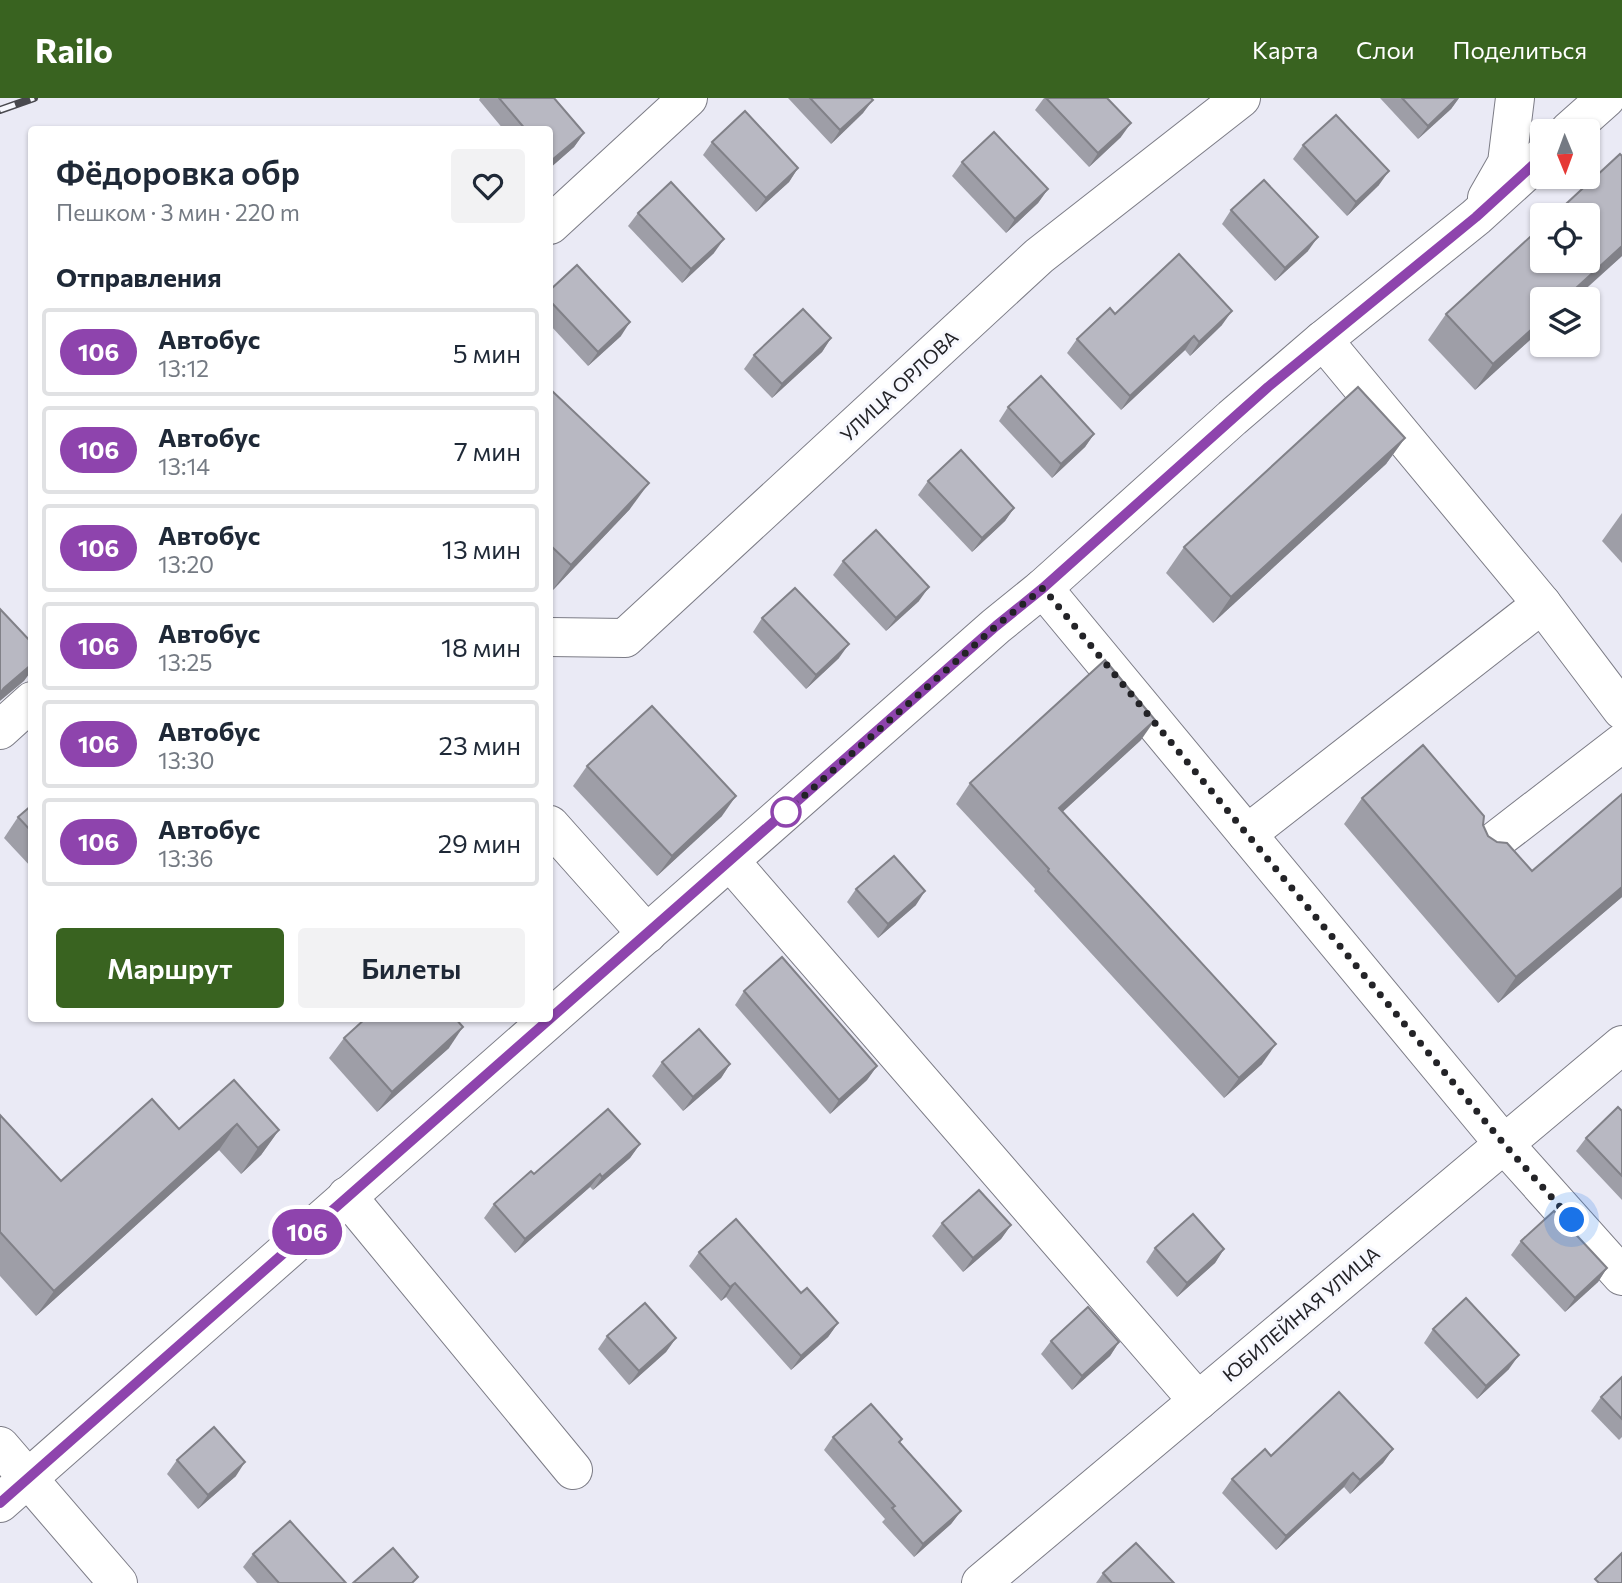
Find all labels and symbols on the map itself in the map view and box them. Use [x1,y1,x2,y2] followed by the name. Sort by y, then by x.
[1530,119,1600,189] north arrow
[835,325,962,446] street label: УЛИЦА ОРЛОВА
[771,797,801,827] unlabelled marker
[1554,1202,1589,1237] your location
[267,1209,347,1255] line badge: 106
[1218,1241,1384,1386] street label: ЮБИЛЕЙНАЯ УЛИЦА

